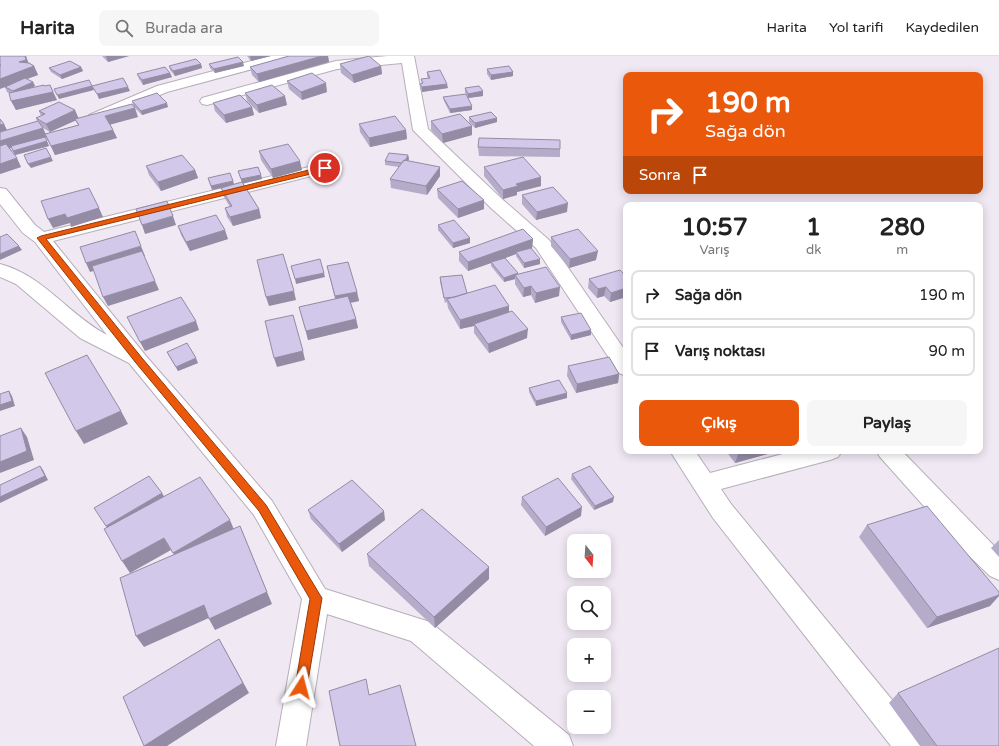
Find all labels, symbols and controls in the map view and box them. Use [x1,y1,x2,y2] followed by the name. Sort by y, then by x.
[99,10,379,46] search box
[20,17,75,39] text: Harita
[113,17,135,39] icon: search
[145,19,223,37] text: Burada ara
[766,19,807,36] text: Harita
[829,19,883,36] text: Yol tarifi
[905,19,979,36] text: Kaydedilen
[705,86,791,120] text: 190 m
[639,88,691,140] icon: right
[705,120,786,142] text: Sağa dön
[308,151,342,185] pin
[314,157,336,179] icon: arrive
[689,164,711,186] icon: arrive
[639,166,681,184] text: Sonra
[681,213,748,242] text: 10:57
[806,213,821,242] text: 1
[880,213,925,242] text: 280
[699,242,730,258] text: Varış
[806,242,821,258] text: dk
[896,242,908,258] text: m
[641,284,663,306] icon: right
[675,286,742,304] text: Sağa dön
[919,286,965,304] text: 190 m
[641,340,663,362] icon: arrive
[675,342,765,360] text: Varış noktası
[928,342,965,360] text: 90 m
[639,400,799,446] button: Çıkış
[807,400,967,446] button: Paylaş
[567,534,611,578] north arrow
[567,534,611,734] map controls
[567,586,611,630] button: search
[567,638,611,682] button: +
[280,666,322,708] position arrow
[567,690,611,734] button: −

